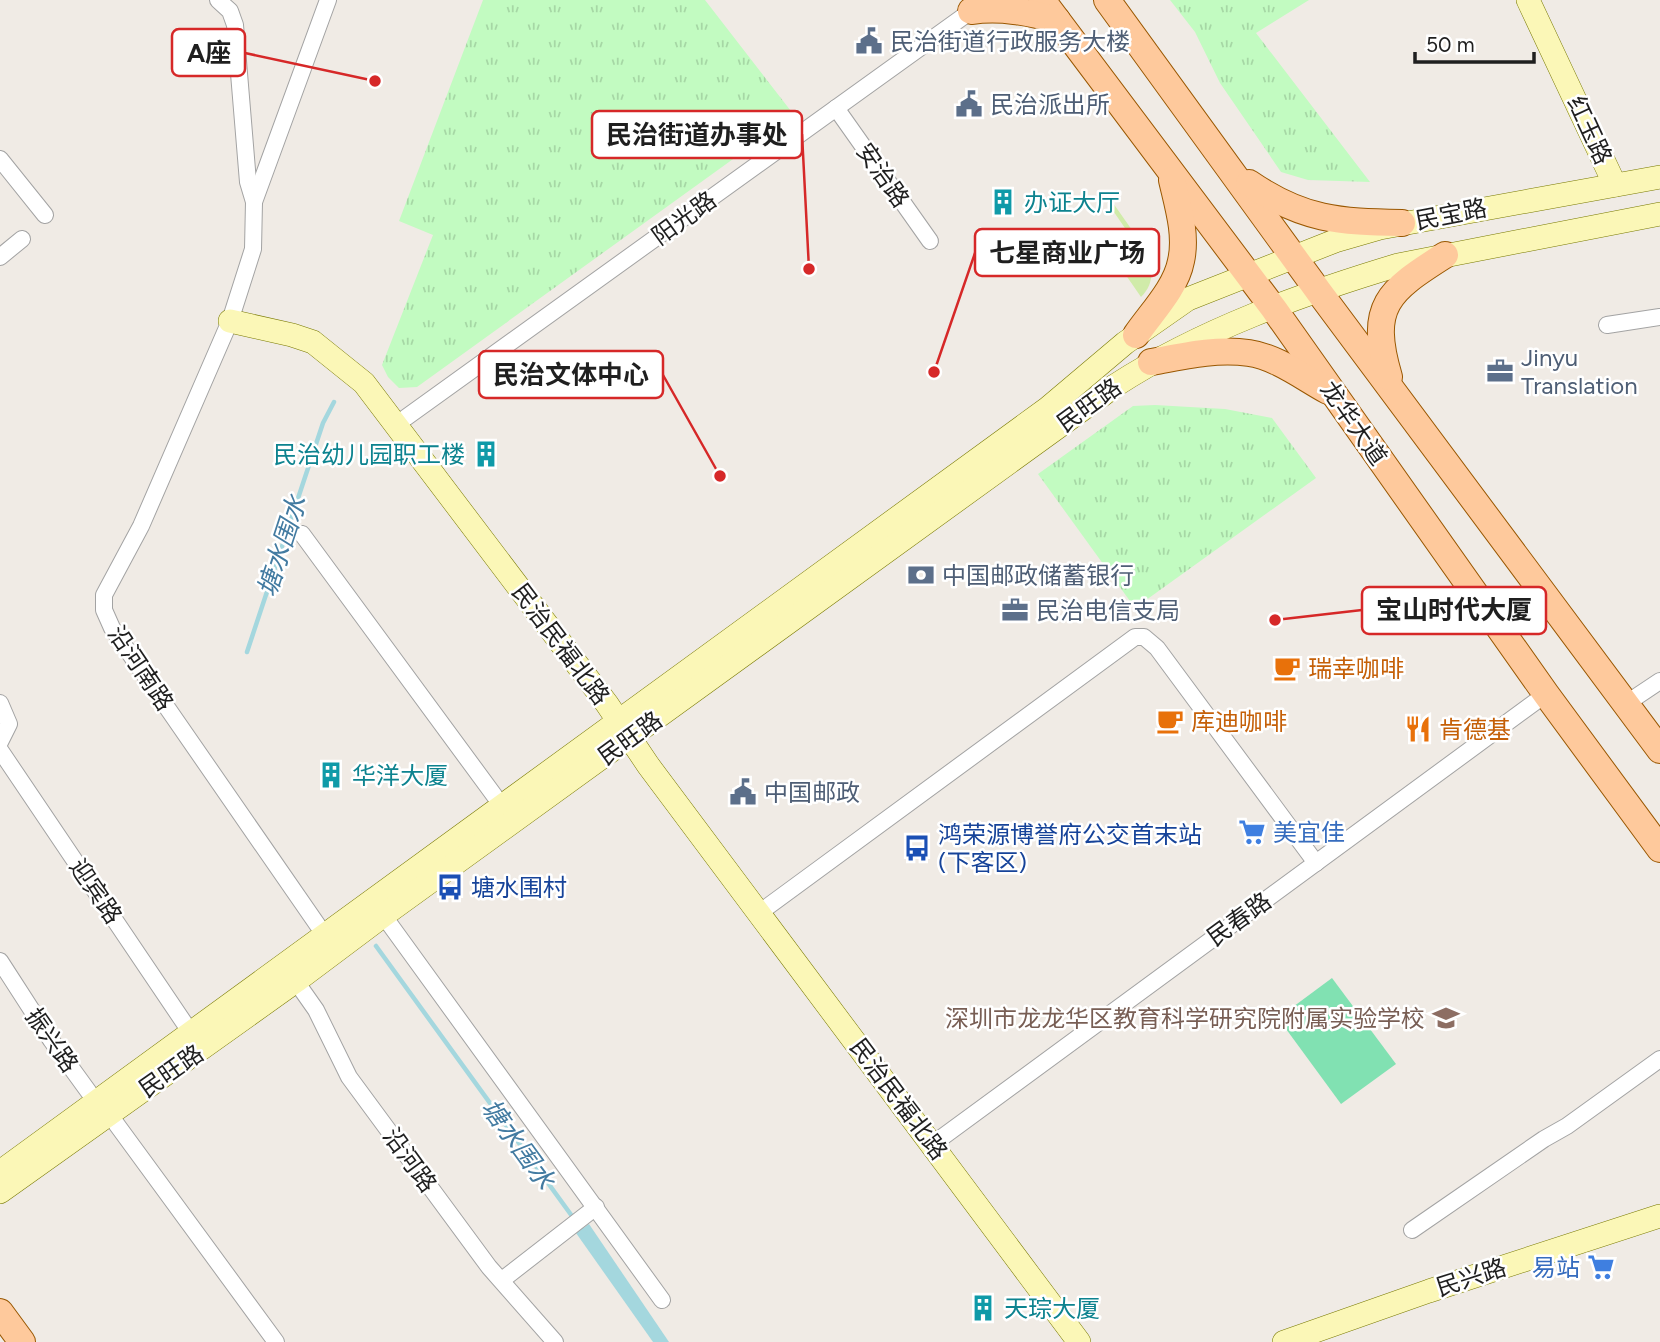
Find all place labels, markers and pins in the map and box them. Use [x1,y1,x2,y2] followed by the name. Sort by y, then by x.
[854,26,884,56] public building icon: 民治街道行政服务大楼
[890,27,1130,56] place label: 民治街道行政服务大楼
[172,29,245,76] callout: A座
[954,89,984,119] public building icon: 民治派出所
[990,90,1110,119] place label: 民治派出所
[592,111,802,158] callout: 民治街道办事处
[988,187,1018,217] building icon: 办证大厅
[1024,188,1120,217] place label: 办证大厅
[975,229,1159,276] callout: 七星商业广场
[1521,343,1638,400] place label: Jinyu Translation
[479,351,663,398] callout: 民治文体中心
[1485,356,1515,386] office icon: Jinyu Translation
[471,439,501,469] building icon: 民治幼儿园职工楼
[273,440,465,469] place label: 民治幼儿园职工楼
[906,560,936,590] bank icon: 中国邮政储蓄银行
[942,561,1134,590] place label: 中国邮政储蓄银行
[1362,587,1546,634] callout: 宝山时代大厦
[1000,595,1030,625] office icon: 民治电信支局
[1036,596,1180,625] place label: 民治电信支局
[1272,653,1302,683] cafe icon: 瑞幸咖啡
[1308,654,1404,683] place label: 瑞幸咖啡
[1155,706,1185,736] cafe icon: 库迪咖啡
[1191,707,1287,736] place label: 库迪咖啡
[1403,714,1433,744] restaurant icon: 肯德基
[1439,715,1511,744] place label: 肯德基
[316,760,346,790] building icon: 华洋大厦
[352,761,448,790] place label: 华洋大厦
[728,777,758,807] public building icon: 中国邮政
[764,778,860,807] place label: 中国邮政
[1237,817,1267,847] supermarket icon: 美宜佳
[1273,818,1345,847] place label: 美宜佳
[938,820,1202,877] place label: 鸿荣源博誉府公交首末站 (下客区)
[902,833,932,863] bus stop icon: 鸿荣源博誉府公交首末站 (下客区)
[435,872,465,902] bus stop icon: 塘水围村
[471,873,567,902] place label: 塘水围村
[1431,1003,1461,1033] school or university icon: 深圳市龙龙华区教育科学研究院附属实验学校
[945,1004,1425,1033] place label: 深圳市龙龙华区教育科学研究院附属实验学校
[1586,1252,1616,1282] supermarket icon: 易站
[1532,1253,1580,1282] place label: 易站
[968,1293,998,1323] building icon: 天琮大厦
[1004,1294,1100,1323] place label: 天琮大厦

